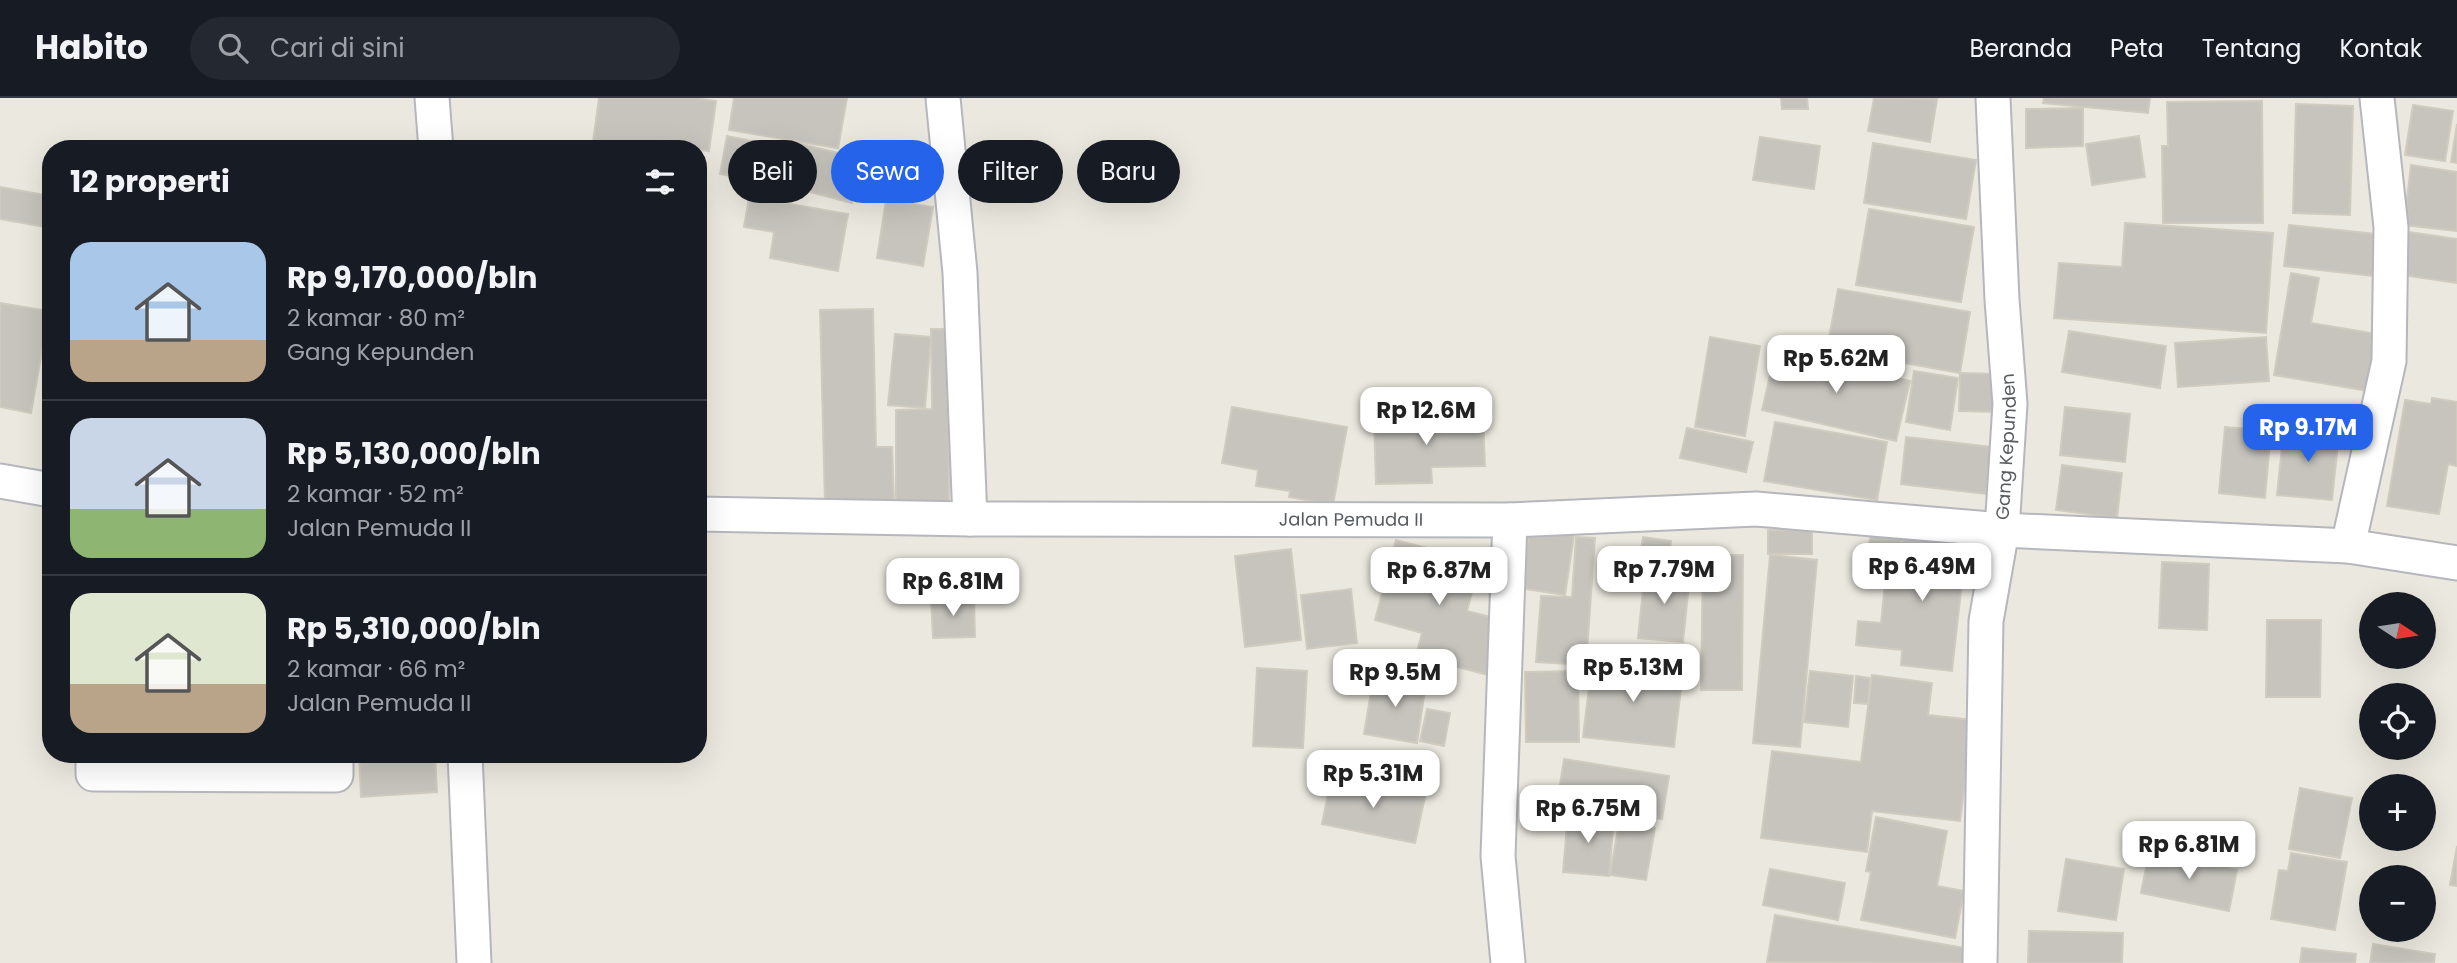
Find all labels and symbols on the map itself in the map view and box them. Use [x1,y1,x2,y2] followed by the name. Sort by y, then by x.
[1764,336,1908,395] pin: Rp 5.62M
[1990,372,2022,521] street label: Gang Kepunden
[1354,388,1498,447] pin: Rp 12.6M
[2236,404,2380,464] pin: Rp 9.17M
[1279,507,1423,532] street label: Jalan Pemuda II
[1850,544,1994,603] pin: Rp 6.49M
[1592,546,1736,606] pin: Rp 7.79M
[1367,547,1511,607] pin: Rp 6.87M
[881,559,1025,618] pin: Rp 6.81M
[2359,592,2436,668] north arrow
[1561,644,1705,704] pin: Rp 5.13M
[1330,650,1460,709] pin: Rp 9.5M
[1301,750,1445,810] pin: Rp 5.31M
[1516,786,1660,845] pin: Rp 6.75M
[2117,822,2261,881] pin: Rp 6.81M

